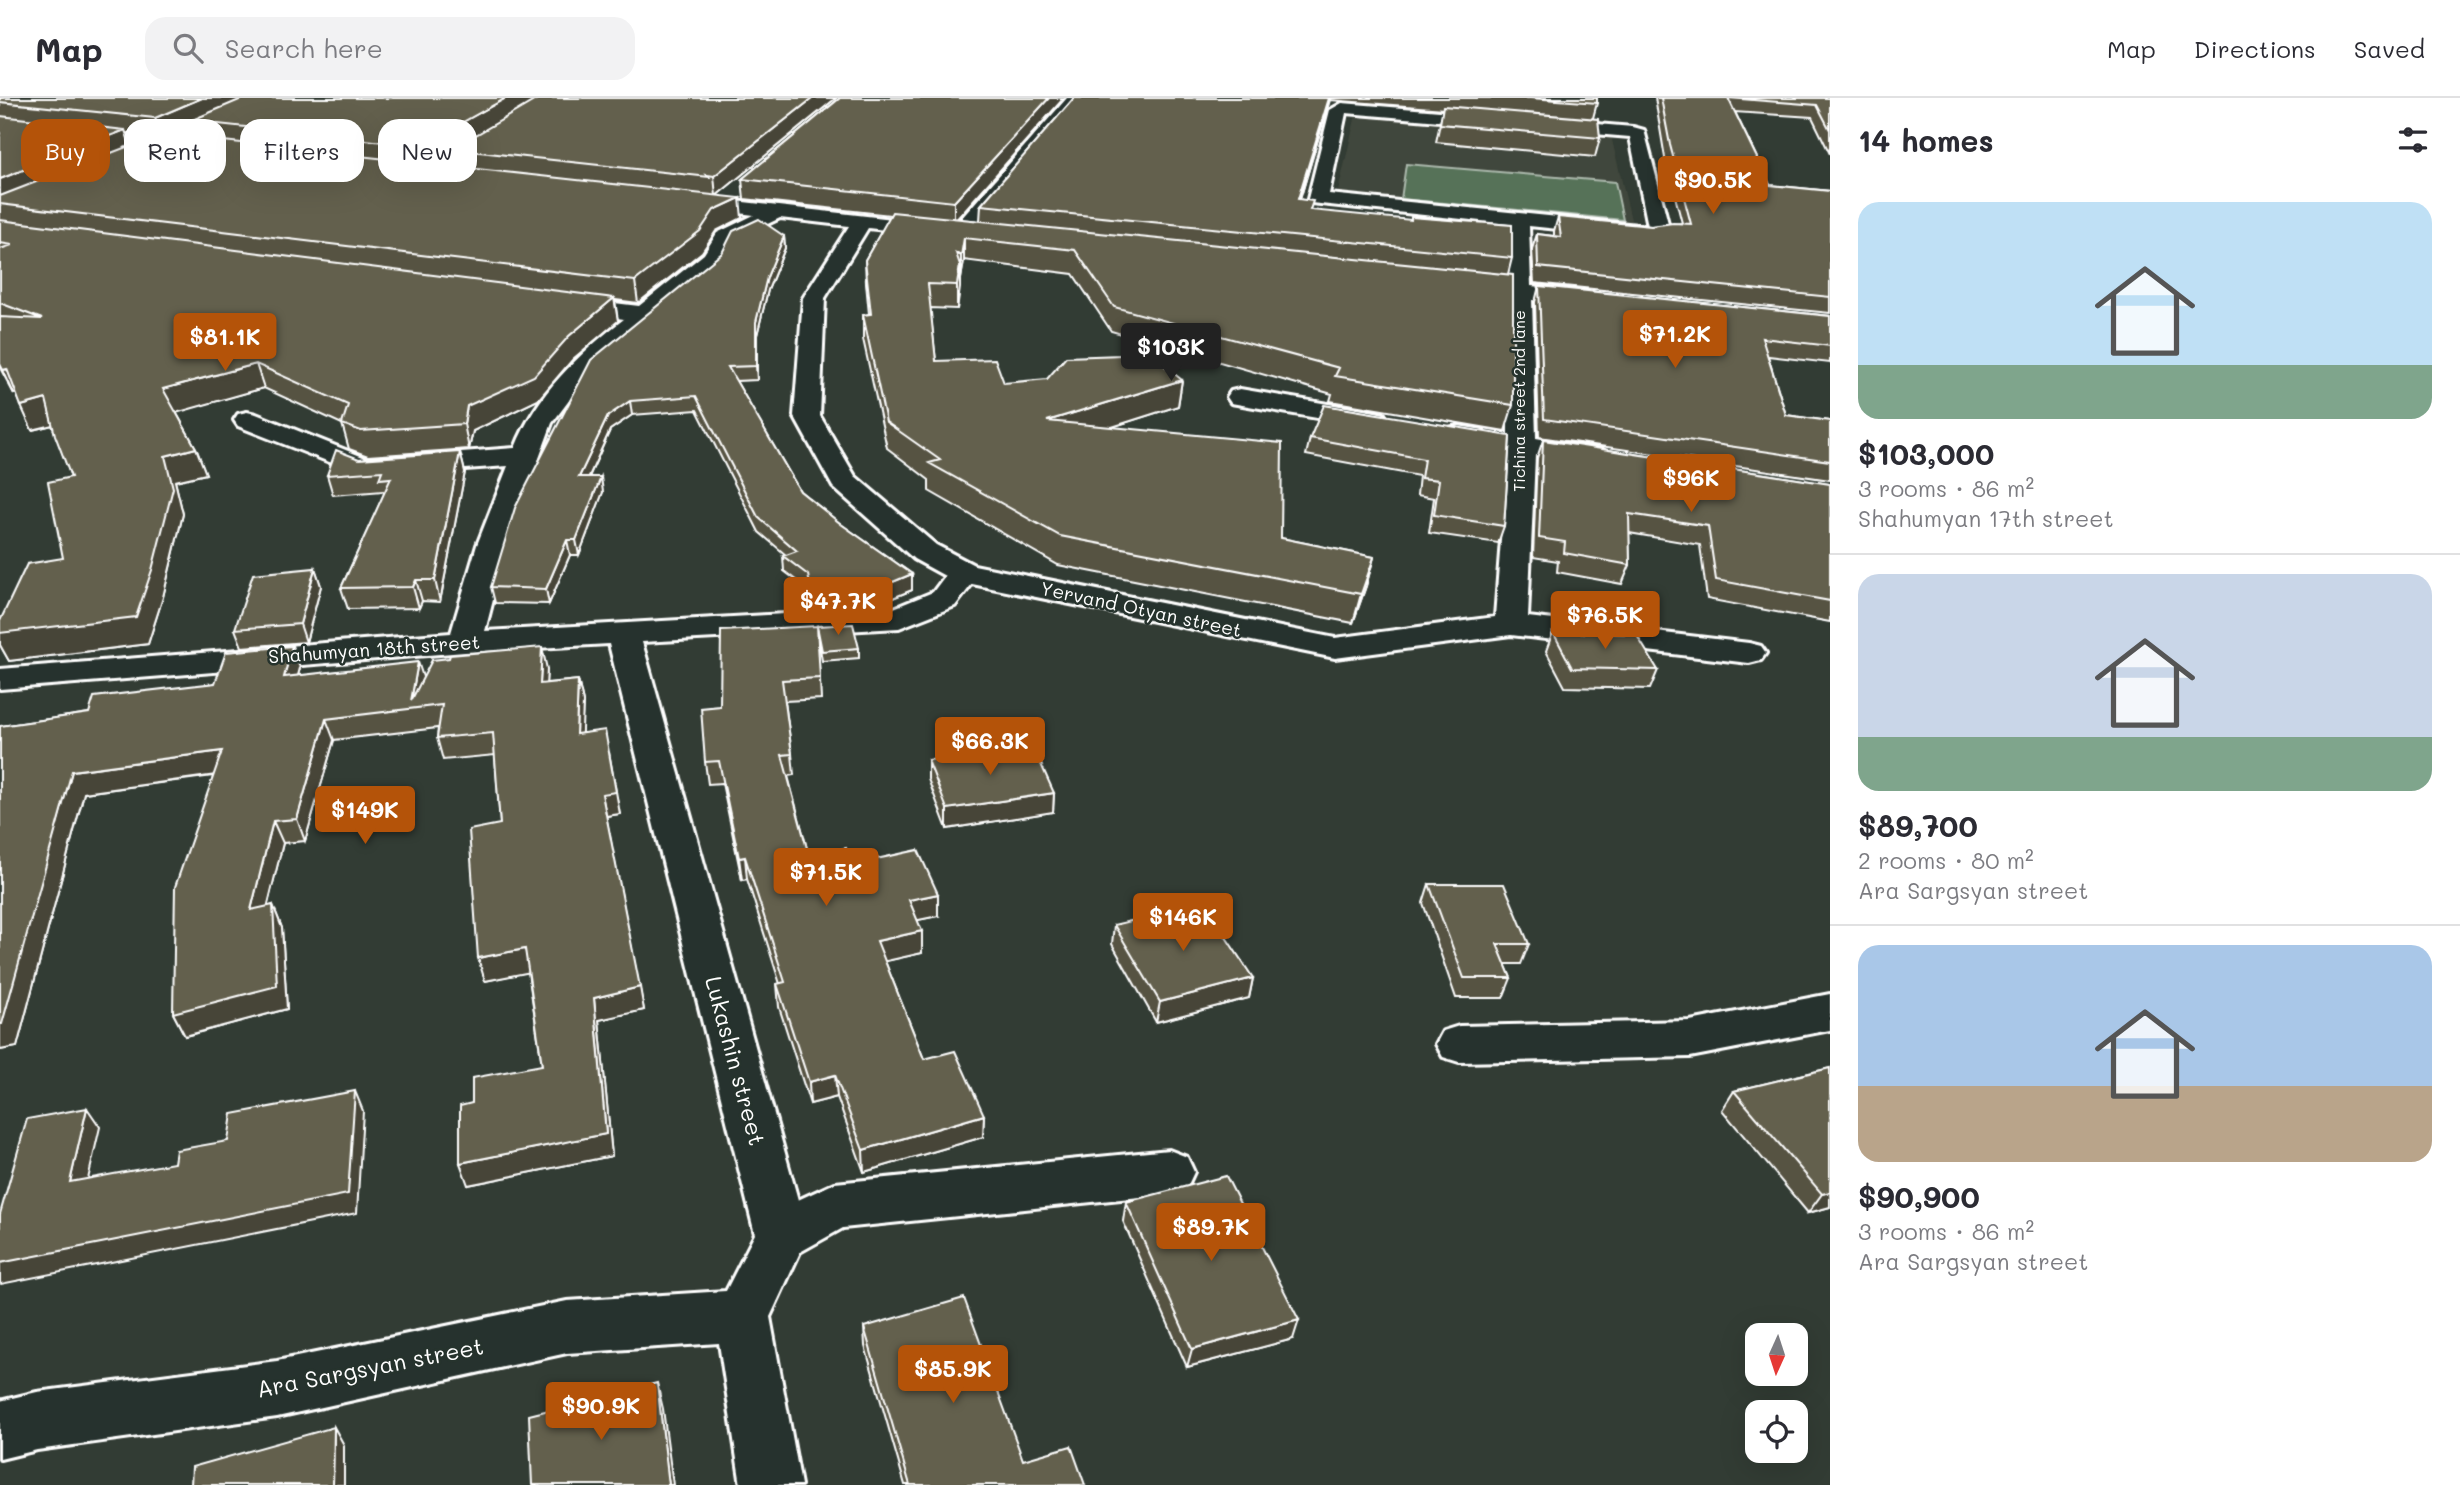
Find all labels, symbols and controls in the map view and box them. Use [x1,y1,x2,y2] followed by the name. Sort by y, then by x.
[145,17,635,80] search box
[35,27,103,70] text: Map
[169,29,207,67] icon: search
[225,31,383,65] text: Search here
[2107,33,2156,64] text: Map
[2194,33,2316,64] text: Directions
[2354,33,2425,64] text: Saved
[21,119,110,182] chip: Buy
[124,119,226,182] chip: Rent
[240,119,364,182] chip: Filters
[378,119,477,182] chip: New
[1858,120,1994,160] text: 14 homes
[2394,121,2432,159] icon: filters
[1656,156,1770,216] pin: $90.5K
[1674,164,1752,194] text: $90.5K
[2082,248,2208,374] icon: home
[1508,310,1529,492] street label: Tichina street 2nd lane
[1618,310,1732,370] pin: $71.2K
[168,314,282,373] pin: $81.1K
[1639,318,1711,348] text: $71.2K
[189,321,261,351] text: $81.1K
[1122,324,1220,383] pin: $103K
[1137,331,1205,361] text: $103K
[1858,433,1994,473] text: $103,000
[1650,454,1732,514] pin: $96K
[1662,462,1720,492] text: $96K
[1858,473,2034,503] text: 3 rooms · 86 m²
[1858,503,2114,533] text: Shahumyan 17th street
[1038,575,1244,642] street label: Yervand Otyan street
[781,578,895,637] pin: $47.7K
[800,585,876,615] text: $47.7K
[1548,592,1662,651] pin: $76.5K
[1567,599,1643,629] text: $76.5K
[2082,620,2208,746] icon: home
[267,629,481,668] street label: Shahumyan 18th street
[933,718,1047,777] pin: $66.3K
[951,725,1029,755] text: $66.3K
[316,786,414,846] pin: $149K
[331,794,399,824] text: $149K
[1858,805,1978,845] text: $89,700
[1858,845,2034,875] text: 2 rooms · 80 m²
[769,848,883,908] pin: $71.5K
[790,856,862,886] text: $71.5K
[1858,875,2088,905] text: Ara Sargsyan street
[1134,894,1232,953] pin: $146K
[1149,901,1217,931] text: $146K
[699,973,773,1149] street label: Lukashin street
[2082,991,2208,1117] icon: home
[1858,1176,1980,1216] text: $90,900
[1154,1204,1268,1263] pin: $89.7K
[1172,1211,1250,1241] text: $89.7K
[1858,1216,2034,1246] text: 3 rooms · 86 m²
[1858,1246,2088,1276] text: Ara Sargsyan street
[1745,1323,1808,1386] north arrow
[1745,1323,1808,1463] map controls
[254,1330,486,1404] street label: Ara Sargsyan street
[896,1346,1010,1405] pin: $85.9K
[914,1353,992,1383] text: $85.9K
[544,1382,658,1442] pin: $90.9K
[562,1390,640,1420] text: $90.9K
[1745,1400,1808,1463] button: locate

